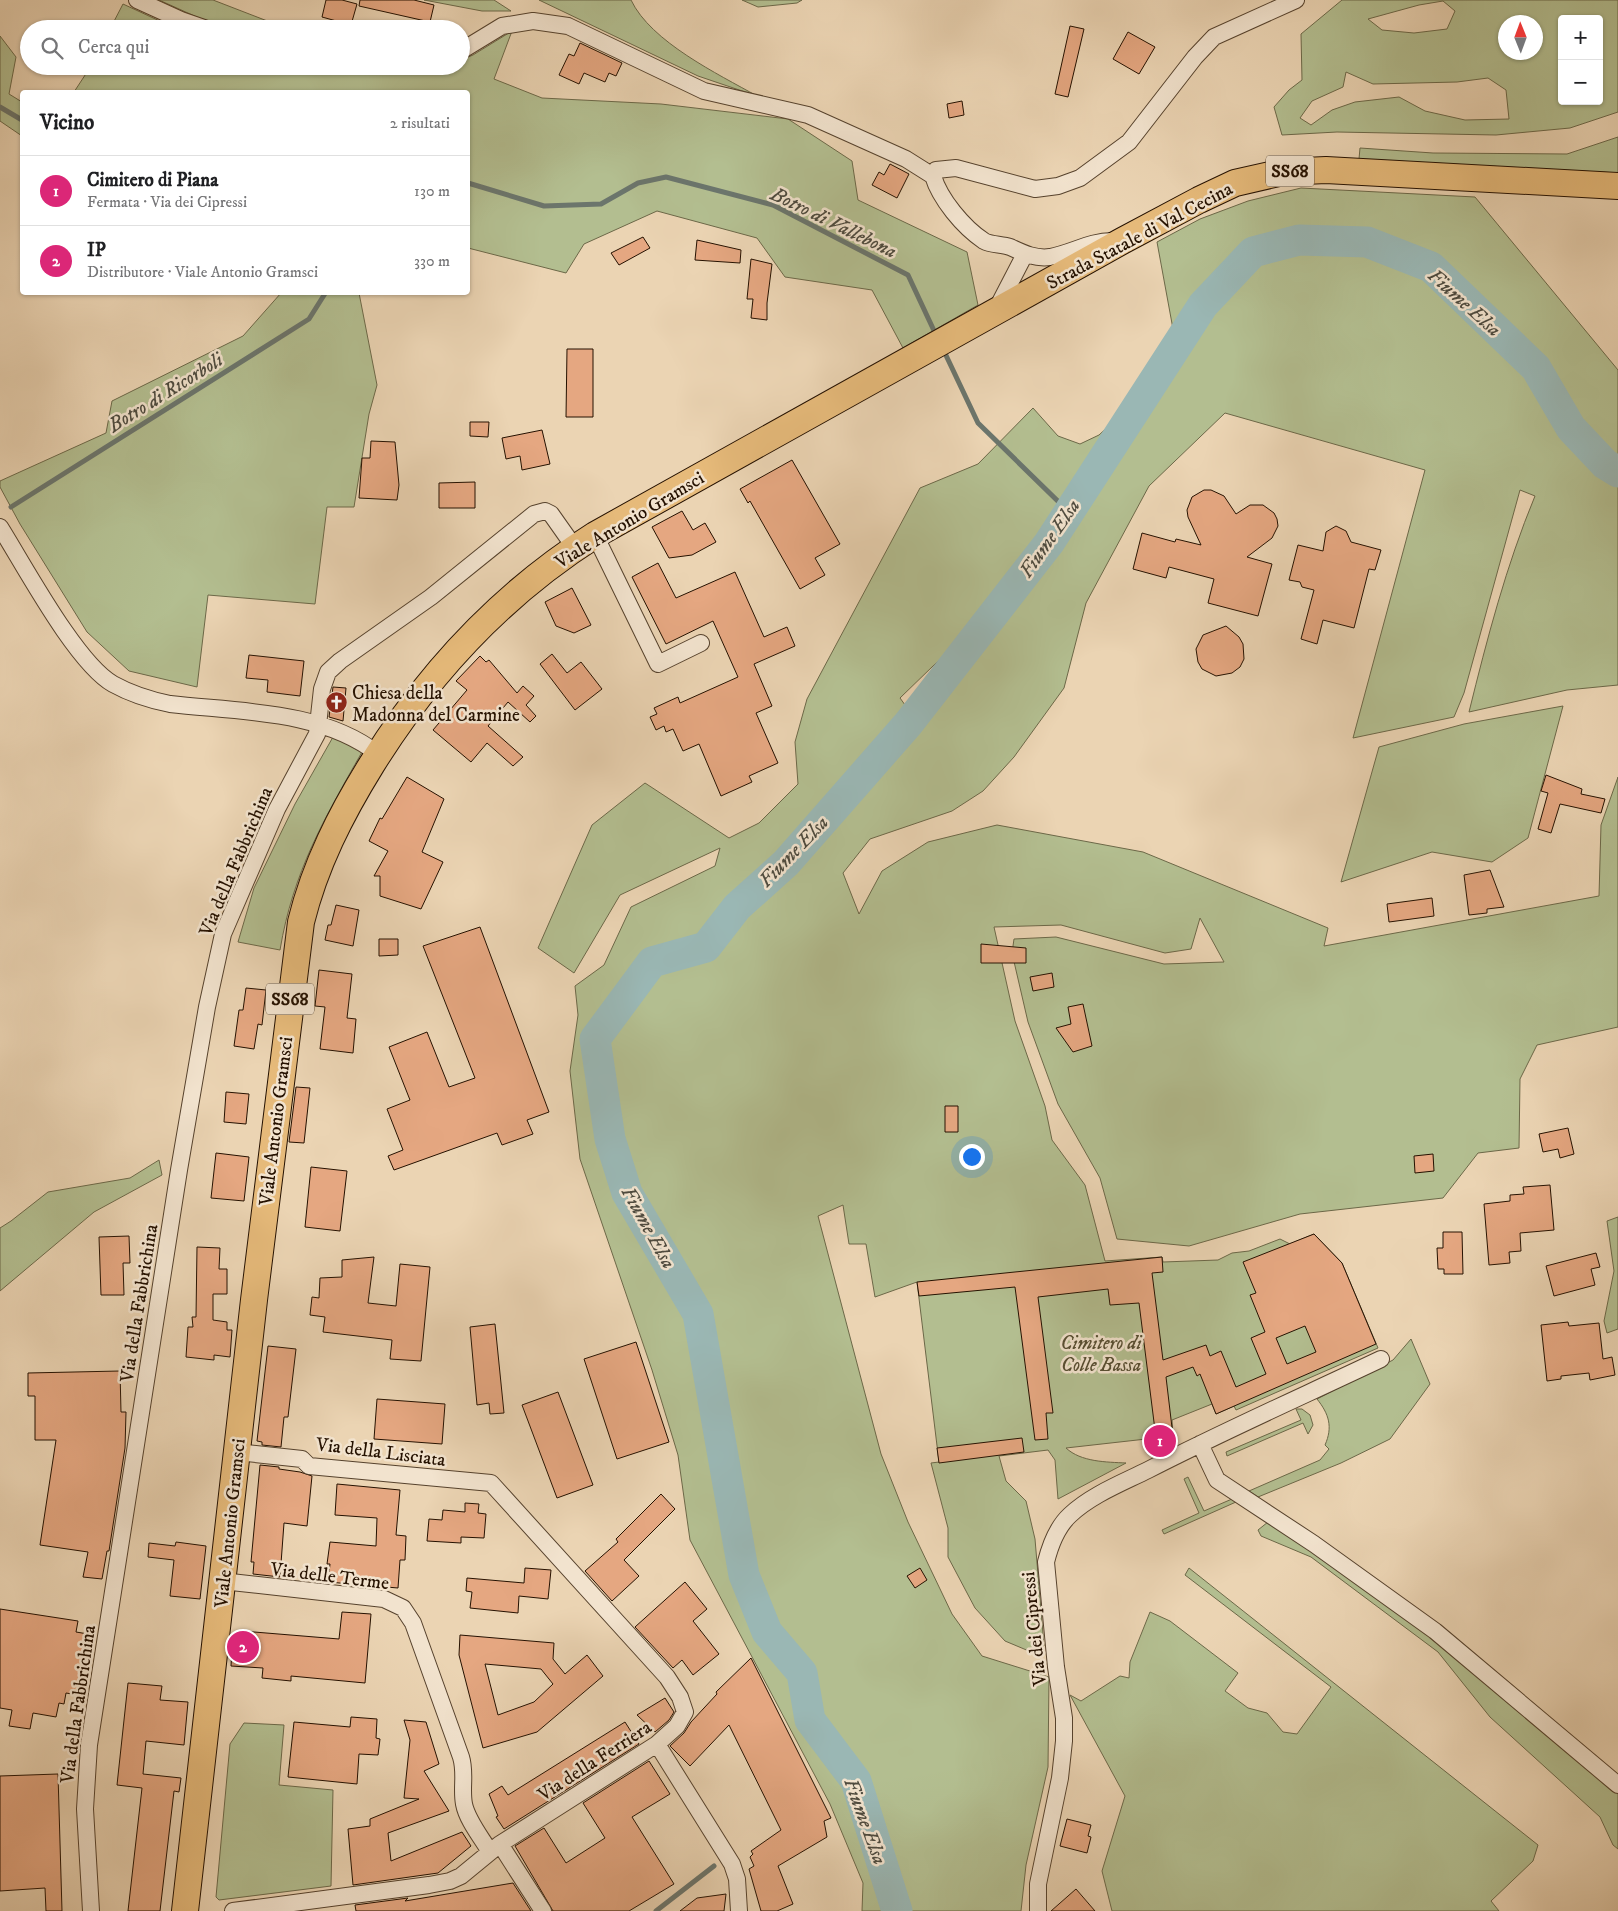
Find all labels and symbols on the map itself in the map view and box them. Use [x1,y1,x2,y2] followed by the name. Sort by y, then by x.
[1498,15,1543,60] north arrow
[1266,156,1314,187] road number: SS68
[1043,177,1237,295] street label: Strada Statale di Val Cecina
[765,182,900,265] water label: Botro di Vallebona
[1422,264,1506,343] water label: Fiume Elsa
[103,347,229,439] water label: Botro di Ricorboli
[550,467,709,574] street label: Viale Antonio Gramsci
[1014,495,1086,583] water label: Fiume Elsa
[352,682,520,727] place label: Chiesa della Madonna del Carmine
[324,691,348,715] church icon: Chiesa della Madonna del Carmine
[194,784,278,941] street label: Via della Fabbrichina
[754,811,834,893] water label: Fiume Elsa
[266,984,314,1014] road number: SS68
[255,1035,298,1208] street label: Viale Antonio Gramsci
[959,1144,985,1170] your location
[615,1182,680,1273] water label: Fiume Elsa
[115,1223,163,1385] street label: Via della Fabbrichina
[1060,1332,1143,1377] park label: Cimitero di Colle Bassa
[1144,1422,1176,1460] pin: 1
[314,1433,447,1472] street label: Via della Lisciata
[210,1437,251,1610] street label: Viale Antonio Gramsci
[268,1558,390,1595] street label: Via delle Terme
[1017,1571,1052,1688] street label: Via dei Cipressi
[56,1624,101,1786] street label: Via della Fabbrichina
[227,1628,259,1666] pin: 2
[533,1716,656,1807] street label: Via della Ferriera
[837,1775,892,1868] water label: Fiume Elsa

